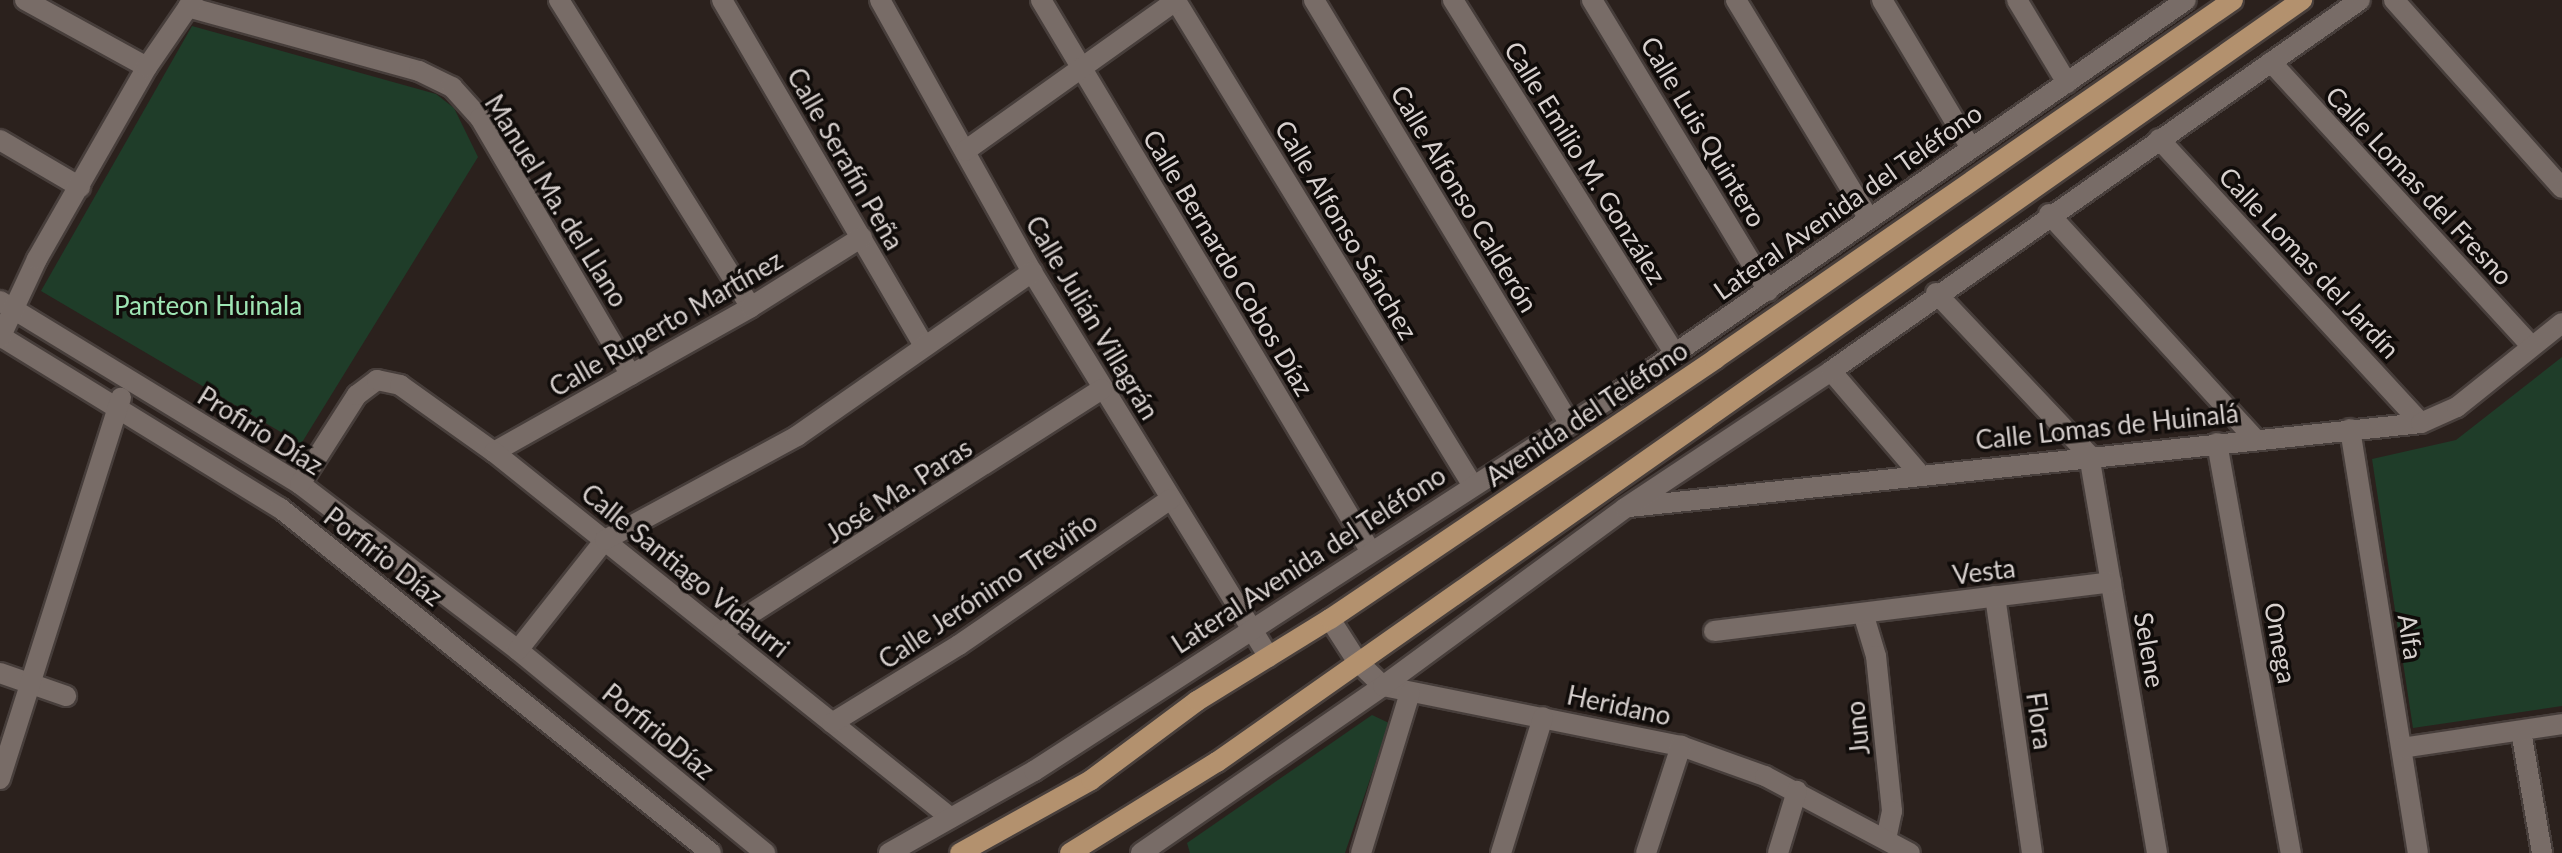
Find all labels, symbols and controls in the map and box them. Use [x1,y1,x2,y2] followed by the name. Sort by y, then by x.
[1634,31,1772,233] street label: Calle Luis Quintero
[1498,36,1672,290] street label: Calle Emilio M. González
[780,63,910,255] street label: Calle Serafín Peña
[1384,79,1544,319] street label: Calle Alfonso Calderón
[2319,80,2519,292] street label: Calle Lomas del Fresno
[478,89,634,313] street label: Manuel Ma. del Llano
[1707,97,1989,307] street label: Lateral Avenida del Teléfono
[1268,114,1424,346] street label: Calle Alfonso Sánchez
[1136,124,1320,402] street label: Calle Bernardo Cobos Díaz
[2212,161,2406,365] street label: Calle Lomas del Jardín
[1018,210,1166,426] street label: Calle Julián Villagrán
[544,245,788,403] street label: Calle Ruperto Martínez
[114,290,302,322] park label: Panteon Huinala
[1480,335,1694,493] street label: Avenida del Teléfono
[192,380,328,482] street label: Profirio Díaz
[1974,398,2240,456] street label: Calle Lomas de Huinalá
[820,432,978,550] street label: José Ma. Paras
[1166,459,1452,661] street label: Lateral Avenida del Teléfono
[575,477,795,665] street label: Calle Santiago Vidaurri
[318,501,448,613] street label: Porfirio Díaz
[872,506,1104,676] street label: Calle Jerónimo Treviño
[1951,553,2017,591] street label: Vesta
[2258,600,2302,686] street label: Omega
[2127,610,2171,690] street label: Selene
[2391,612,2429,662] street label: Alfa
[596,678,720,786] street label: PorfirioDíaz
[1564,680,1674,732] street label: Heridano
[2020,690,2058,752] street label: Flora
[1840,699,1876,757] street label: Juno

